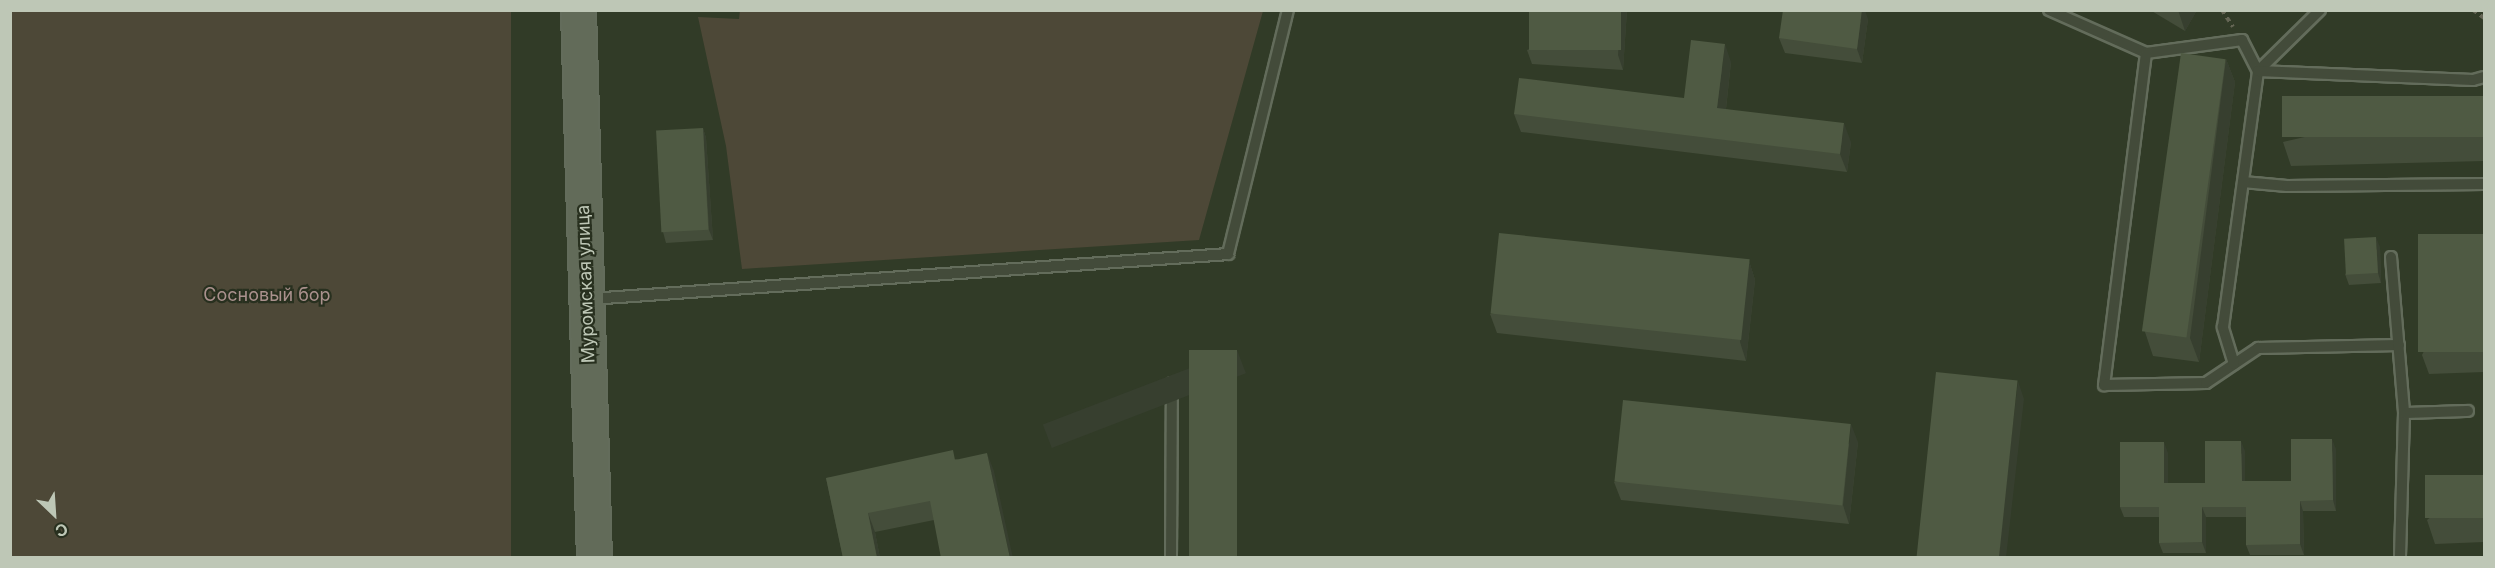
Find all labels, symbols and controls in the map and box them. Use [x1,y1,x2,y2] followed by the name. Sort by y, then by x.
[572,204,600,364] street label: Муромская улица
[203,284,331,306] park label: Сосновый бор
[24,484,84,544] north arrow
[52,519,71,542] text: С

